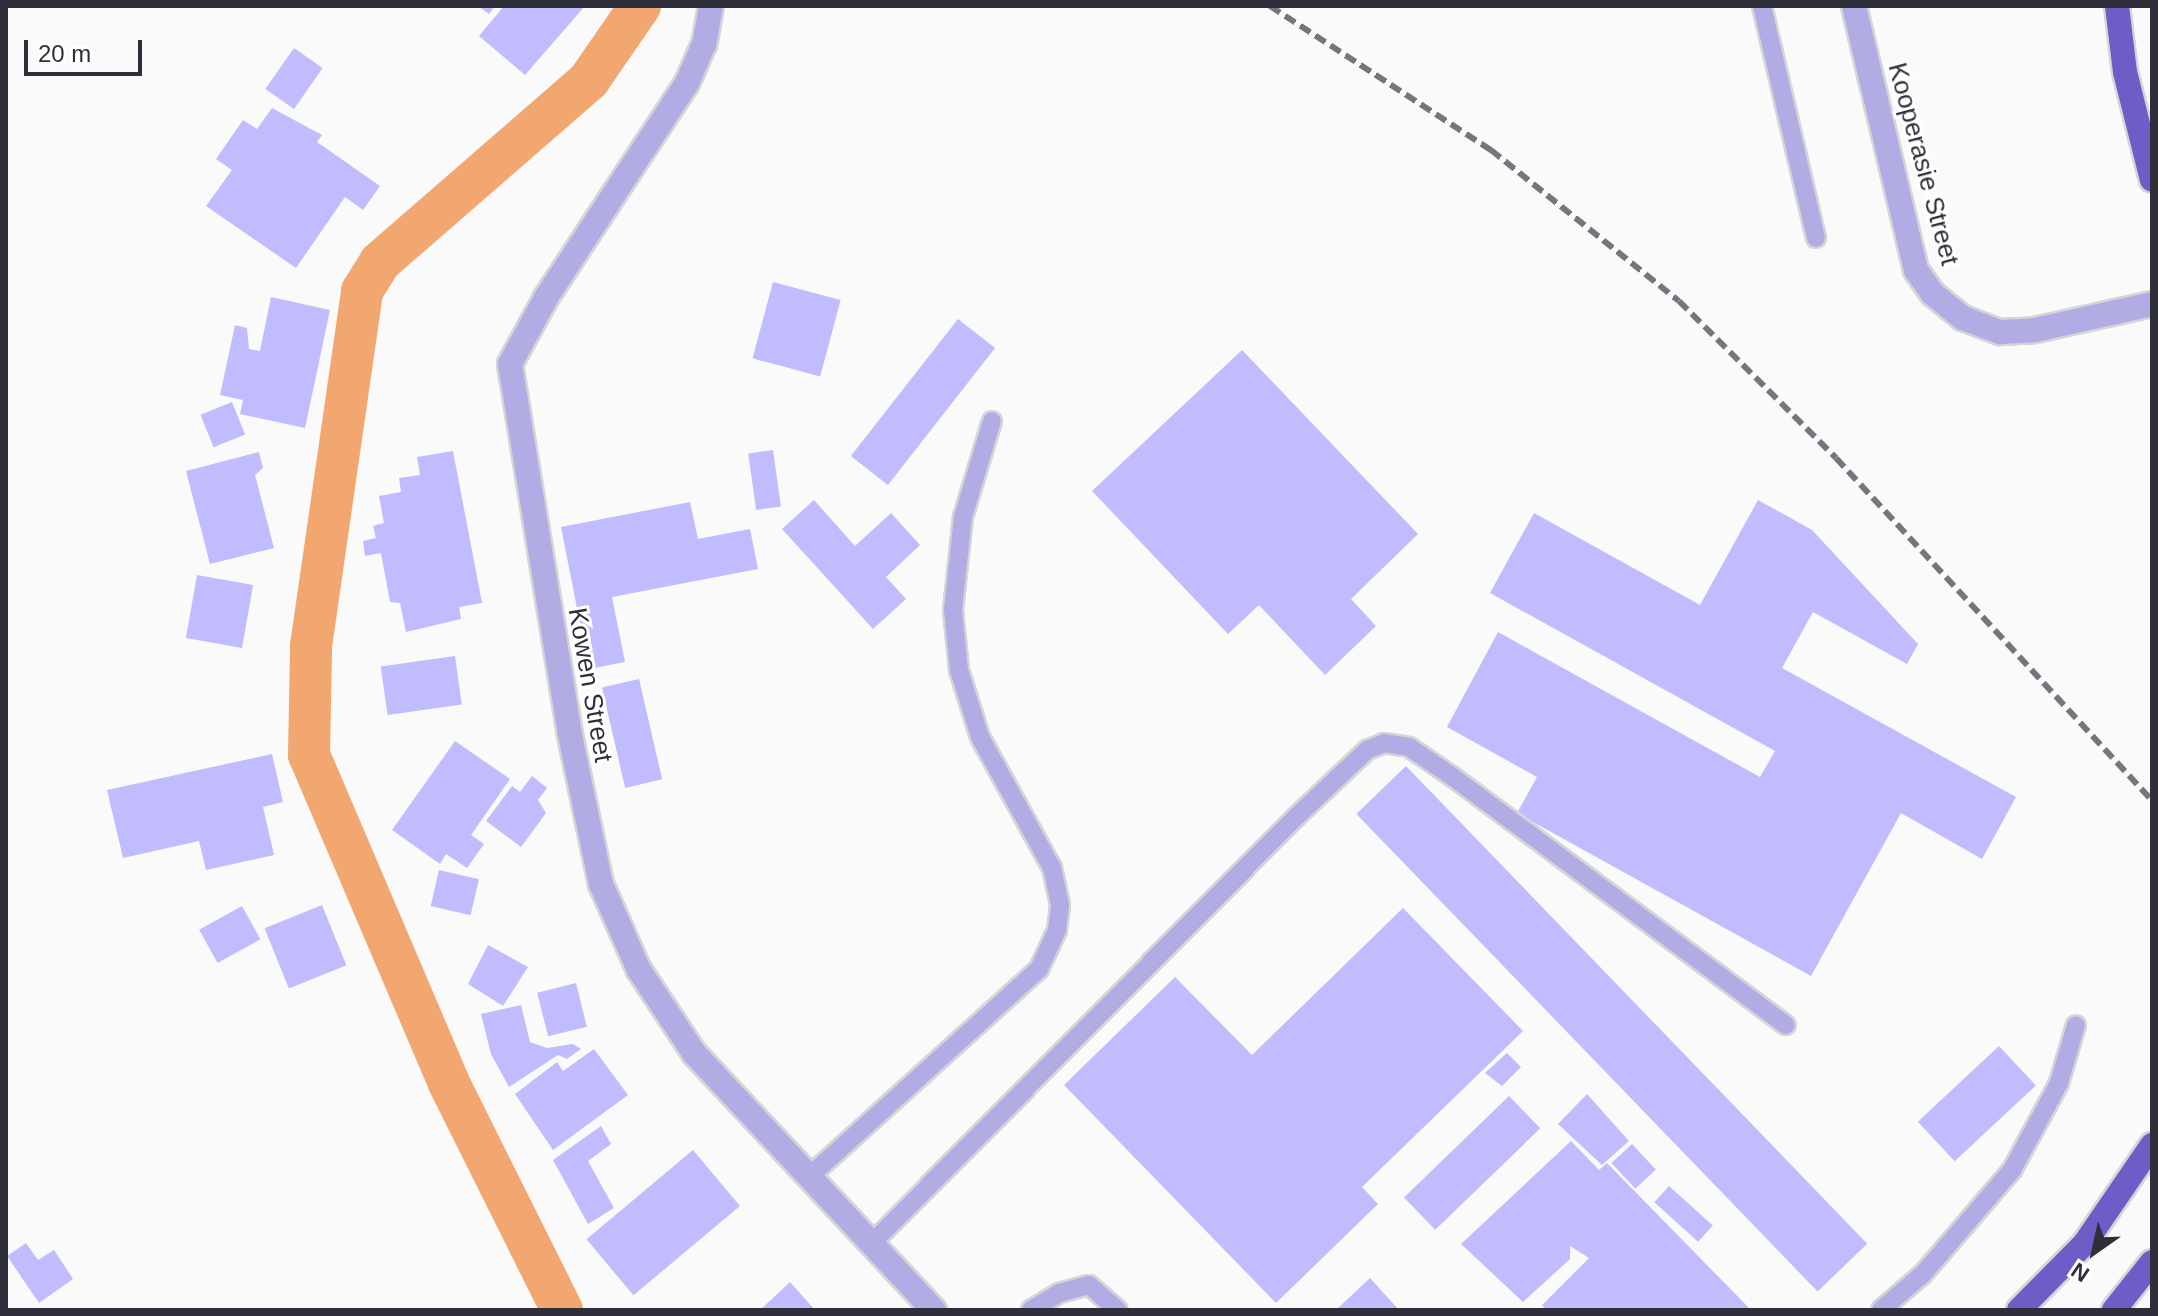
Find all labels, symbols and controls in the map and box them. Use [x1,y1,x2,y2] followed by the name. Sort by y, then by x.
[28,24,146,74] scale bar
[38,40,91,67] text: 20 m
[1881,59,1965,269] street label: Kooperasie Street
[561,605,619,765] street label: Kowen Street
[2054,1212,2134,1292] north arrow
[2067,1258,2094,1287] text: N

